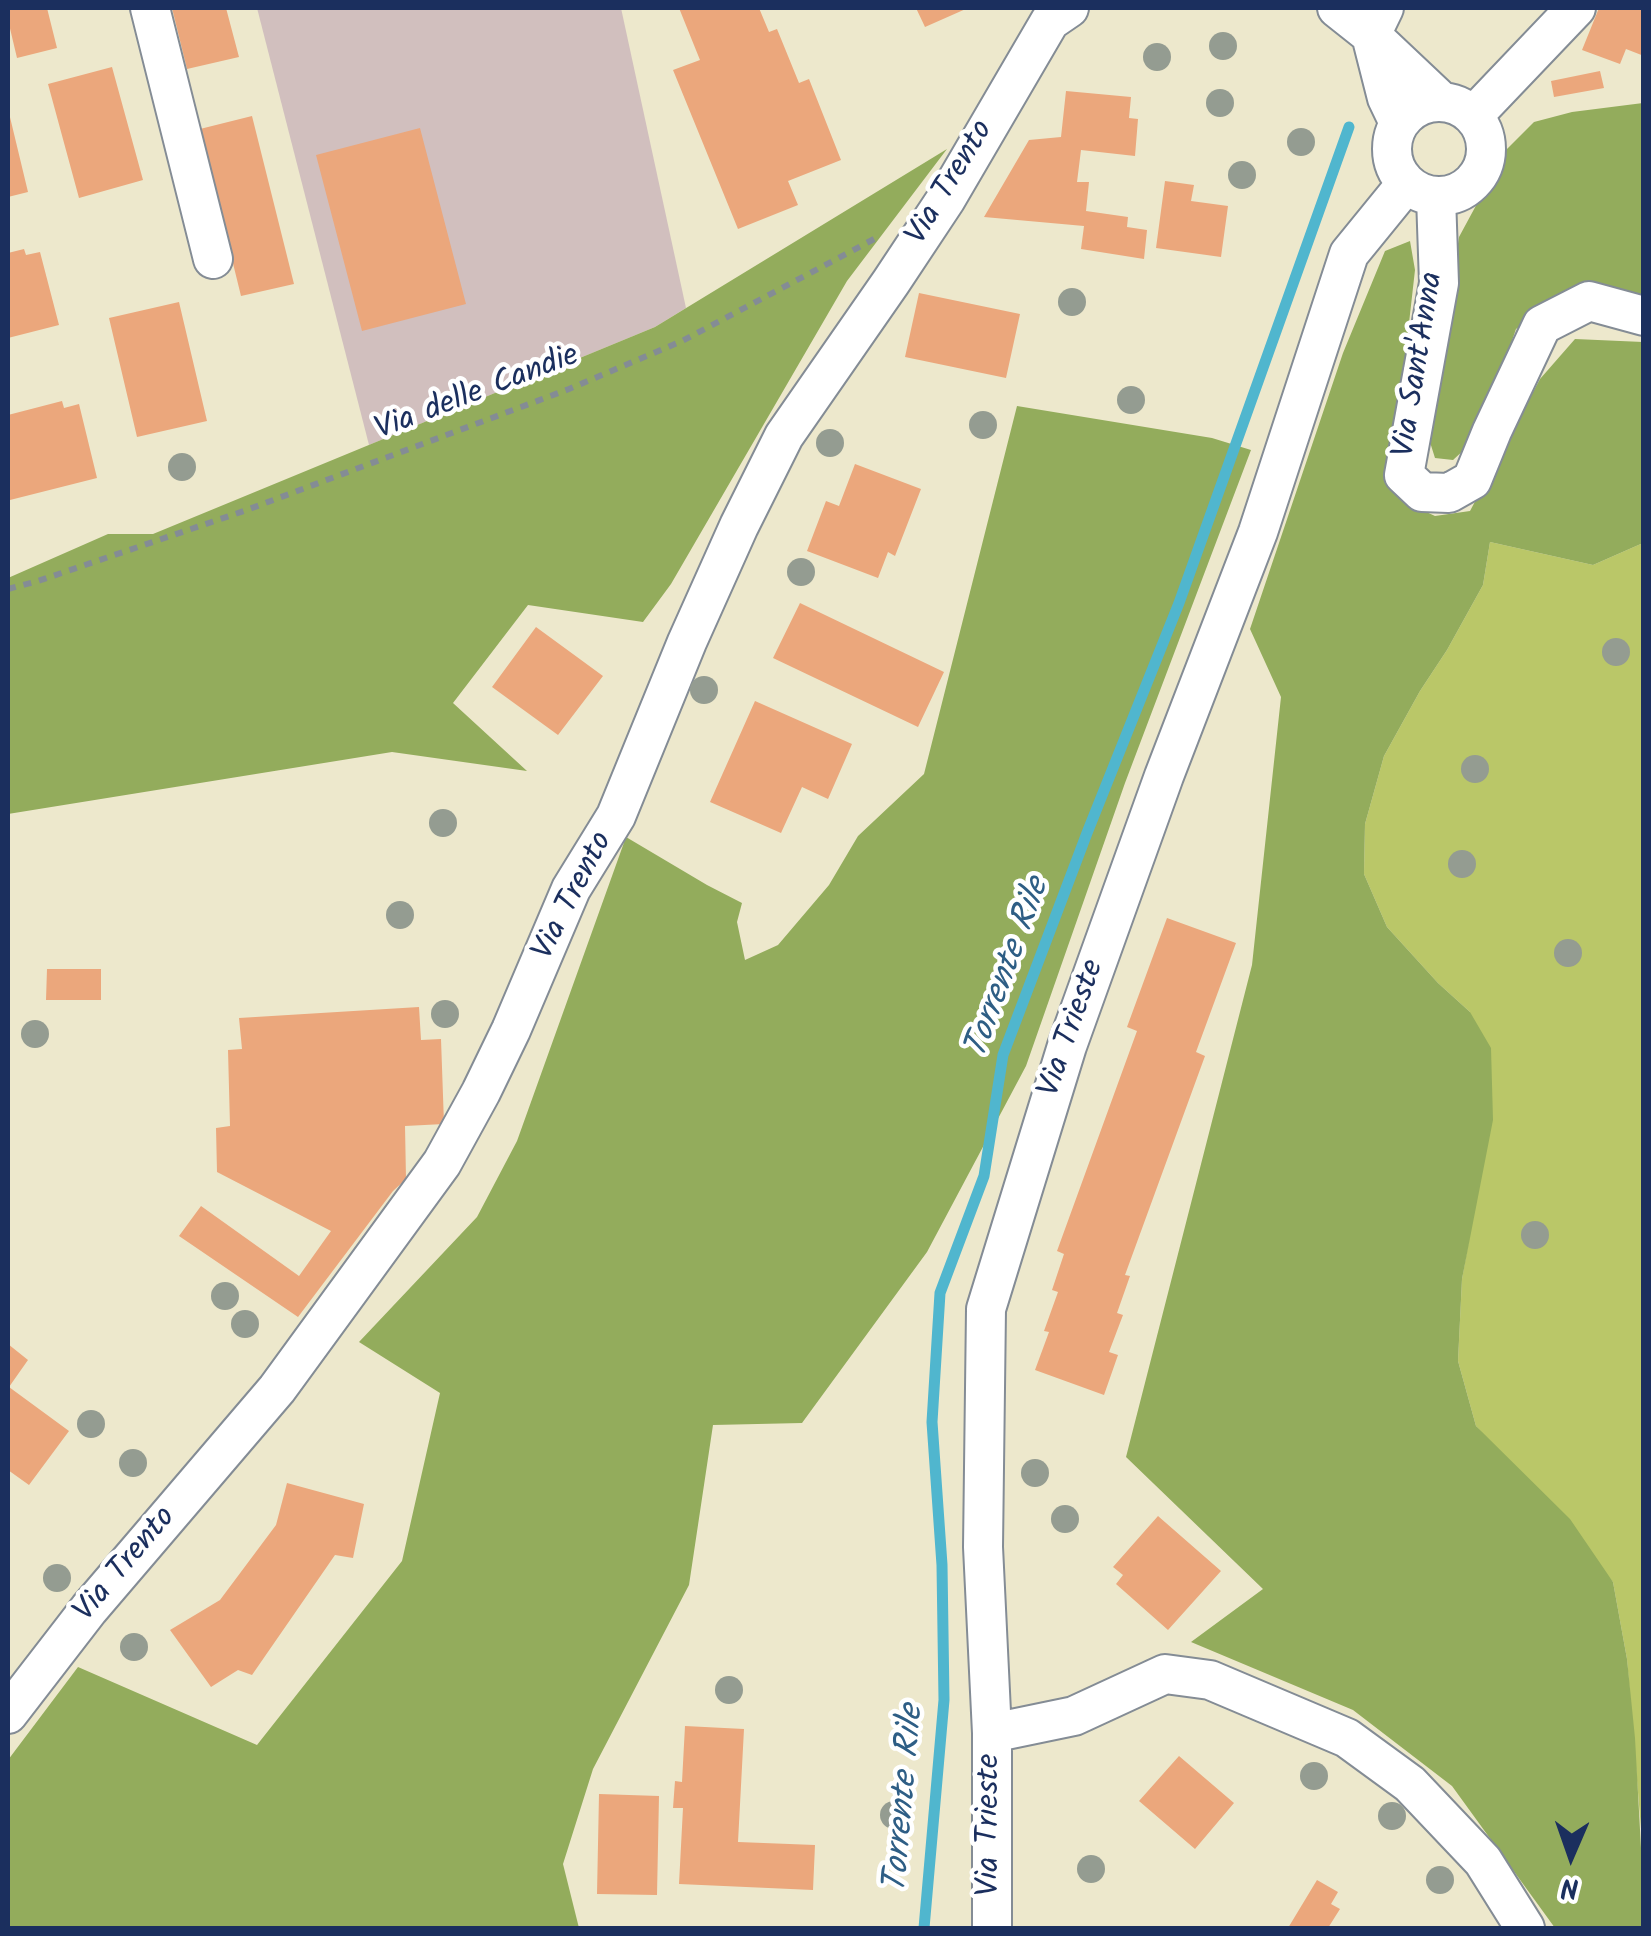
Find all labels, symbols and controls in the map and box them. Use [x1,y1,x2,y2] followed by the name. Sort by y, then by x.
[900,115,1004,253] street label: Via Trento
[1387,270,1455,460] street label: Via Sant'Anna
[371,339,585,451] street label: Via delle Candie
[526,827,624,967] street label: Via Trento
[958,873,1062,1065] water label: Torrente Rile
[1033,955,1115,1103] street label: Via Trieste
[68,1501,186,1631] street label: Via Trento
[878,1703,936,1895] water label: Torrente Rile
[973,1754,1011,1896] street label: Via Trieste
[1521,1806,1621,1906] north arrow
[1560,1864,1580,1909] text: N

